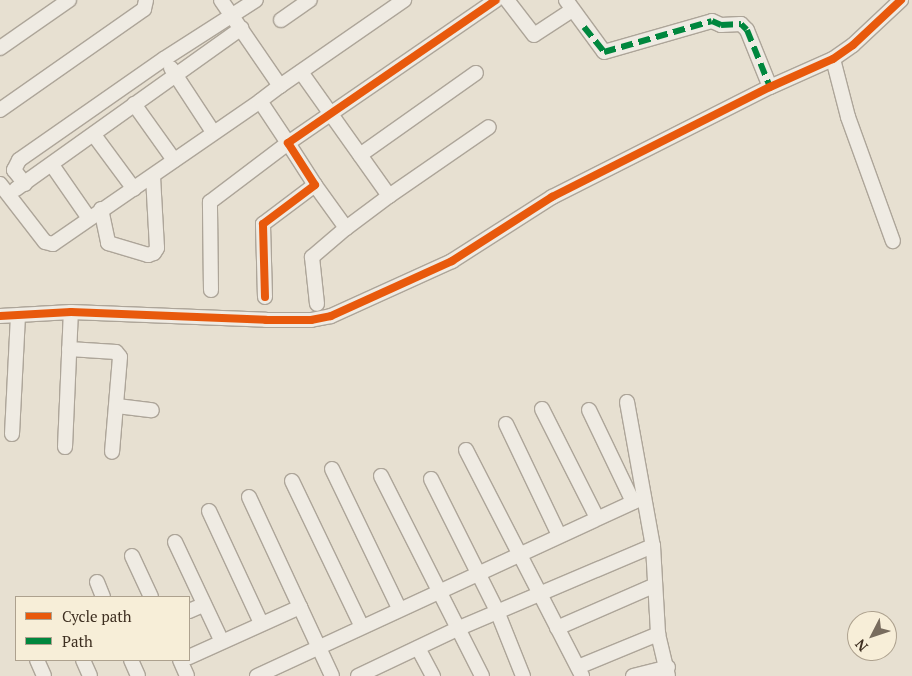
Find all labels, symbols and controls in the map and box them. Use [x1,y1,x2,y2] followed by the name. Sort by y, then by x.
[15,596,190,661] legend
[62,606,132,626] text: Cycle path
[847,611,897,661] north arrow
[62,631,93,651] text: Path
[850,635,872,656] text: N

